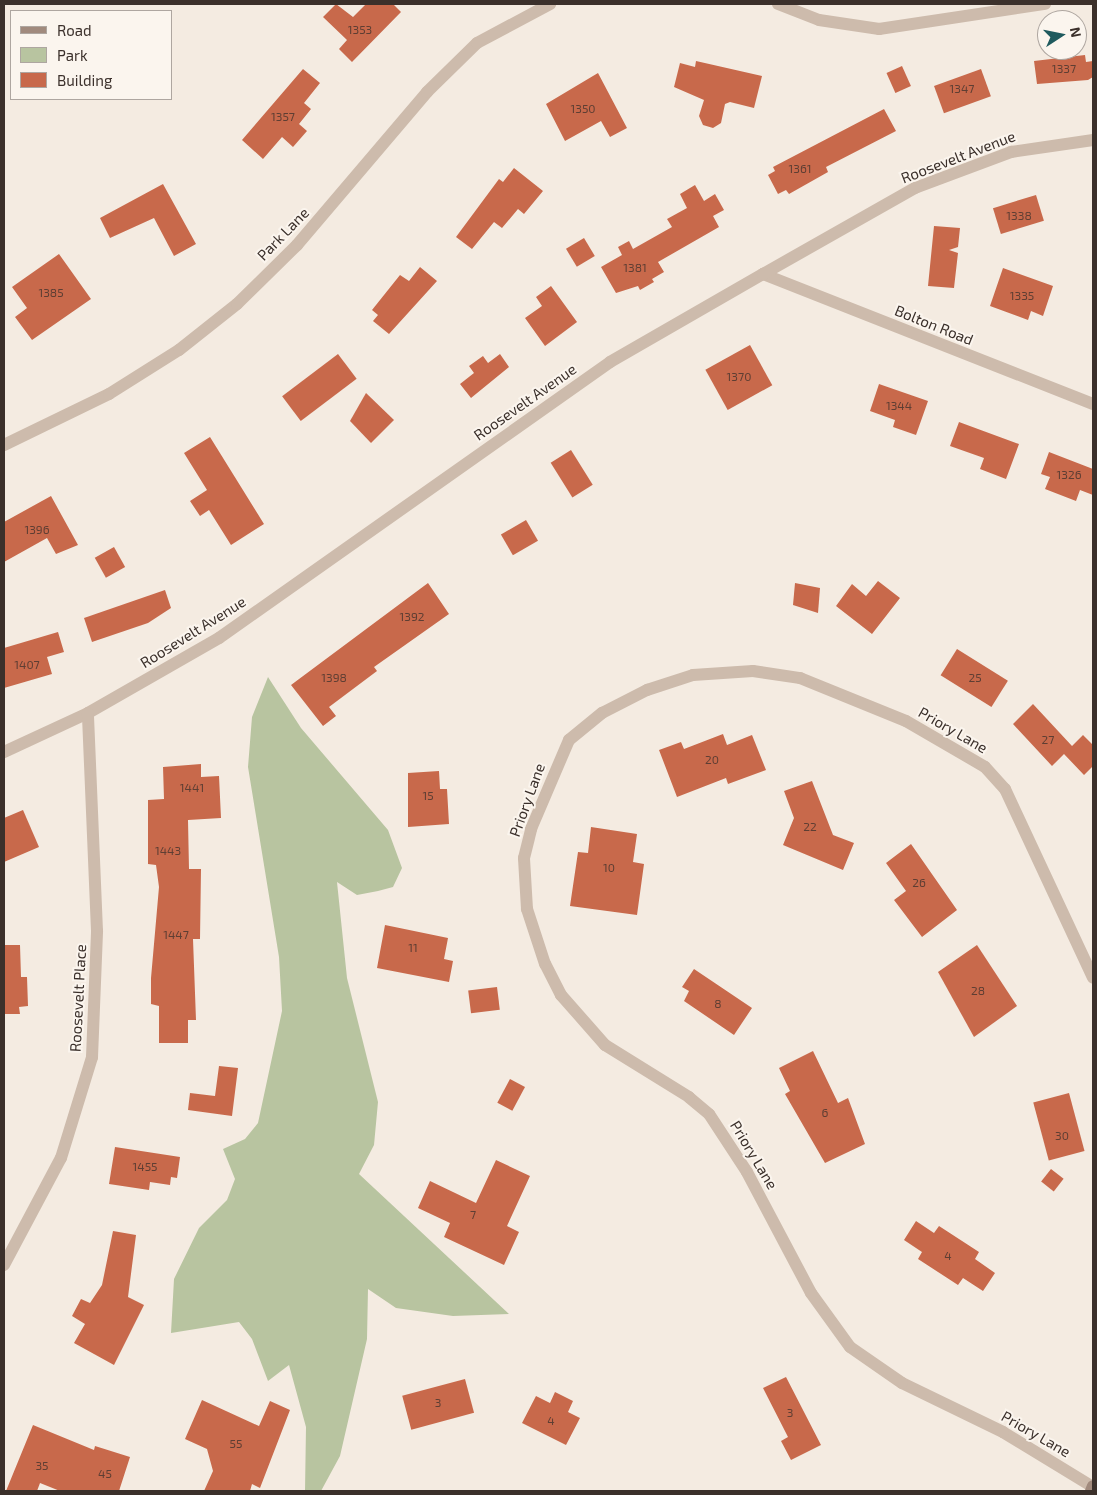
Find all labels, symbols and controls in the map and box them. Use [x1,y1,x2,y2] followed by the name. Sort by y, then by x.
[10,10,172,100] legend
[1037,10,1087,60] north arrow
[57,21,92,39] text: Road
[348,23,372,37] house number: 1353
[1067,26,1086,39] text: N
[57,46,88,64] text: Park
[1052,62,1076,76] house number: 1337
[57,71,112,89] text: Building
[950,82,974,96] house number: 1347
[570,102,596,116] house number: 1350
[271,110,295,124] house number: 1357
[898,127,1018,187] street label: Roosevelt Avenue
[788,162,812,176] house number: 1361
[253,204,313,264] street label: Park Lane
[1006,209,1032,223] house number: 1338
[623,261,647,275] house number: 1381
[38,286,64,300] house number: 1385
[1010,289,1034,303] house number: 1335
[892,301,976,349] street label: Bolton Road
[470,360,580,444] street label: Roosevelt Avenue
[727,370,751,384] house number: 1370
[886,399,912,413] house number: 1344
[1056,468,1082,482] house number: 1326
[24,523,50,537] house number: 1396
[137,592,249,672] street label: Roosevelt Avenue
[399,610,425,624] house number: 1392
[14,658,40,672] house number: 1407
[321,671,347,685] house number: 1398
[968,671,982,685] house number: 25
[915,703,991,757] street label: Priory Lane
[1042,733,1054,747] house number: 27
[705,753,719,767] house number: 20
[505,761,549,839] street label: Priory Lane
[180,781,204,795] house number: 1441
[422,789,434,803] house number: 15
[803,820,817,834] house number: 22
[155,844,181,858] house number: 1443
[603,861,615,875] house number: 10
[912,876,926,890] house number: 26
[163,928,189,942] house number: 1447
[408,941,418,955] house number: 11
[66,944,90,1052] street label: Roosevelt Place
[971,984,985,998] house number: 28
[714,997,722,1011] house number: 8
[822,1106,828,1120] house number: 6
[726,1117,782,1193] street label: Priory Lane
[1055,1129,1069,1143] house number: 30
[132,1160,158,1174] house number: 1455
[470,1208,476,1222] house number: 7
[944,1249,952,1263] house number: 4
[435,1396,441,1410] house number: 3
[787,1406,793,1420] house number: 3
[998,1407,1074,1461] street label: Priory Lane
[547,1414,555,1428] house number: 4
[230,1437,242,1451] house number: 55
[35,1459,49,1473] house number: 35
[98,1467,112,1481] house number: 45

